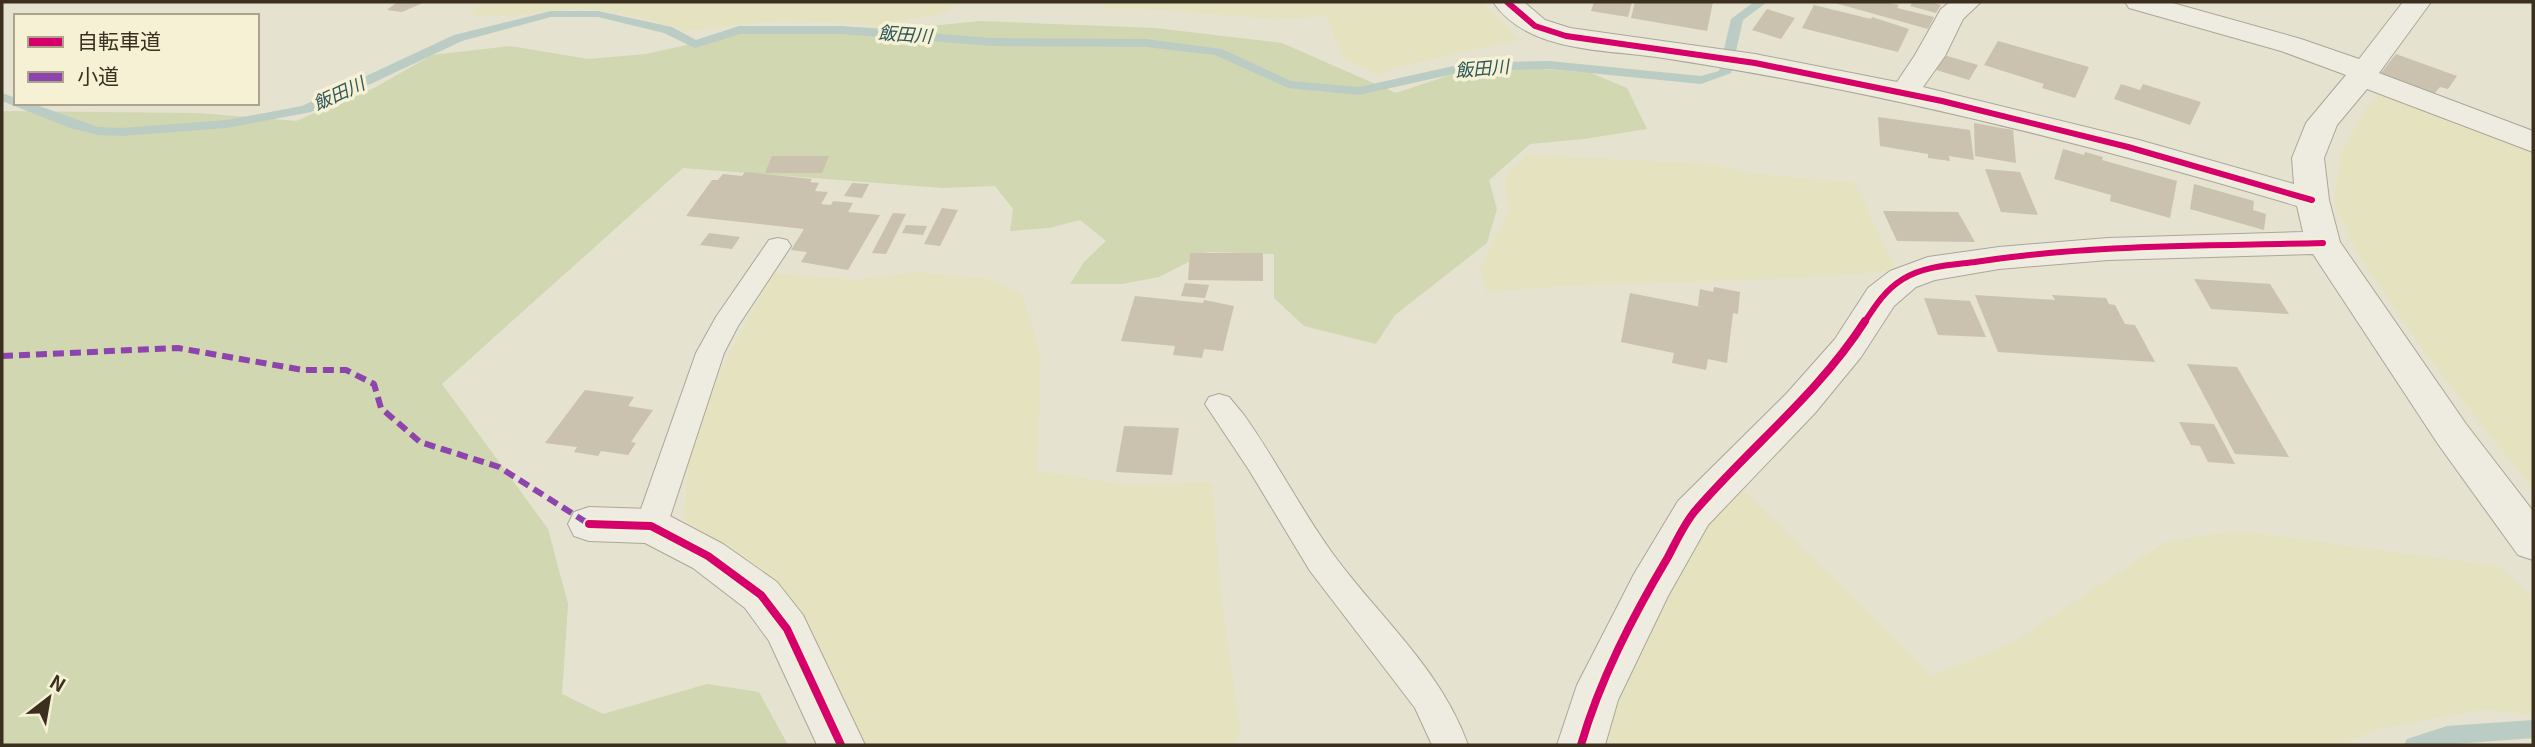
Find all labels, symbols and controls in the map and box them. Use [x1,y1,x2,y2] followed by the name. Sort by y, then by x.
[14,14,259,105] legend
[877,18,935,48] water label: 飯田川
[77,25,161,55] text: 自転車道
[1454,52,1512,82] water label: 飯田川
[77,60,119,90] text: 小道
[308,68,370,115] water label: 飯田川
[14,663,84,733] north arrow
[45,667,72,697] text: N

